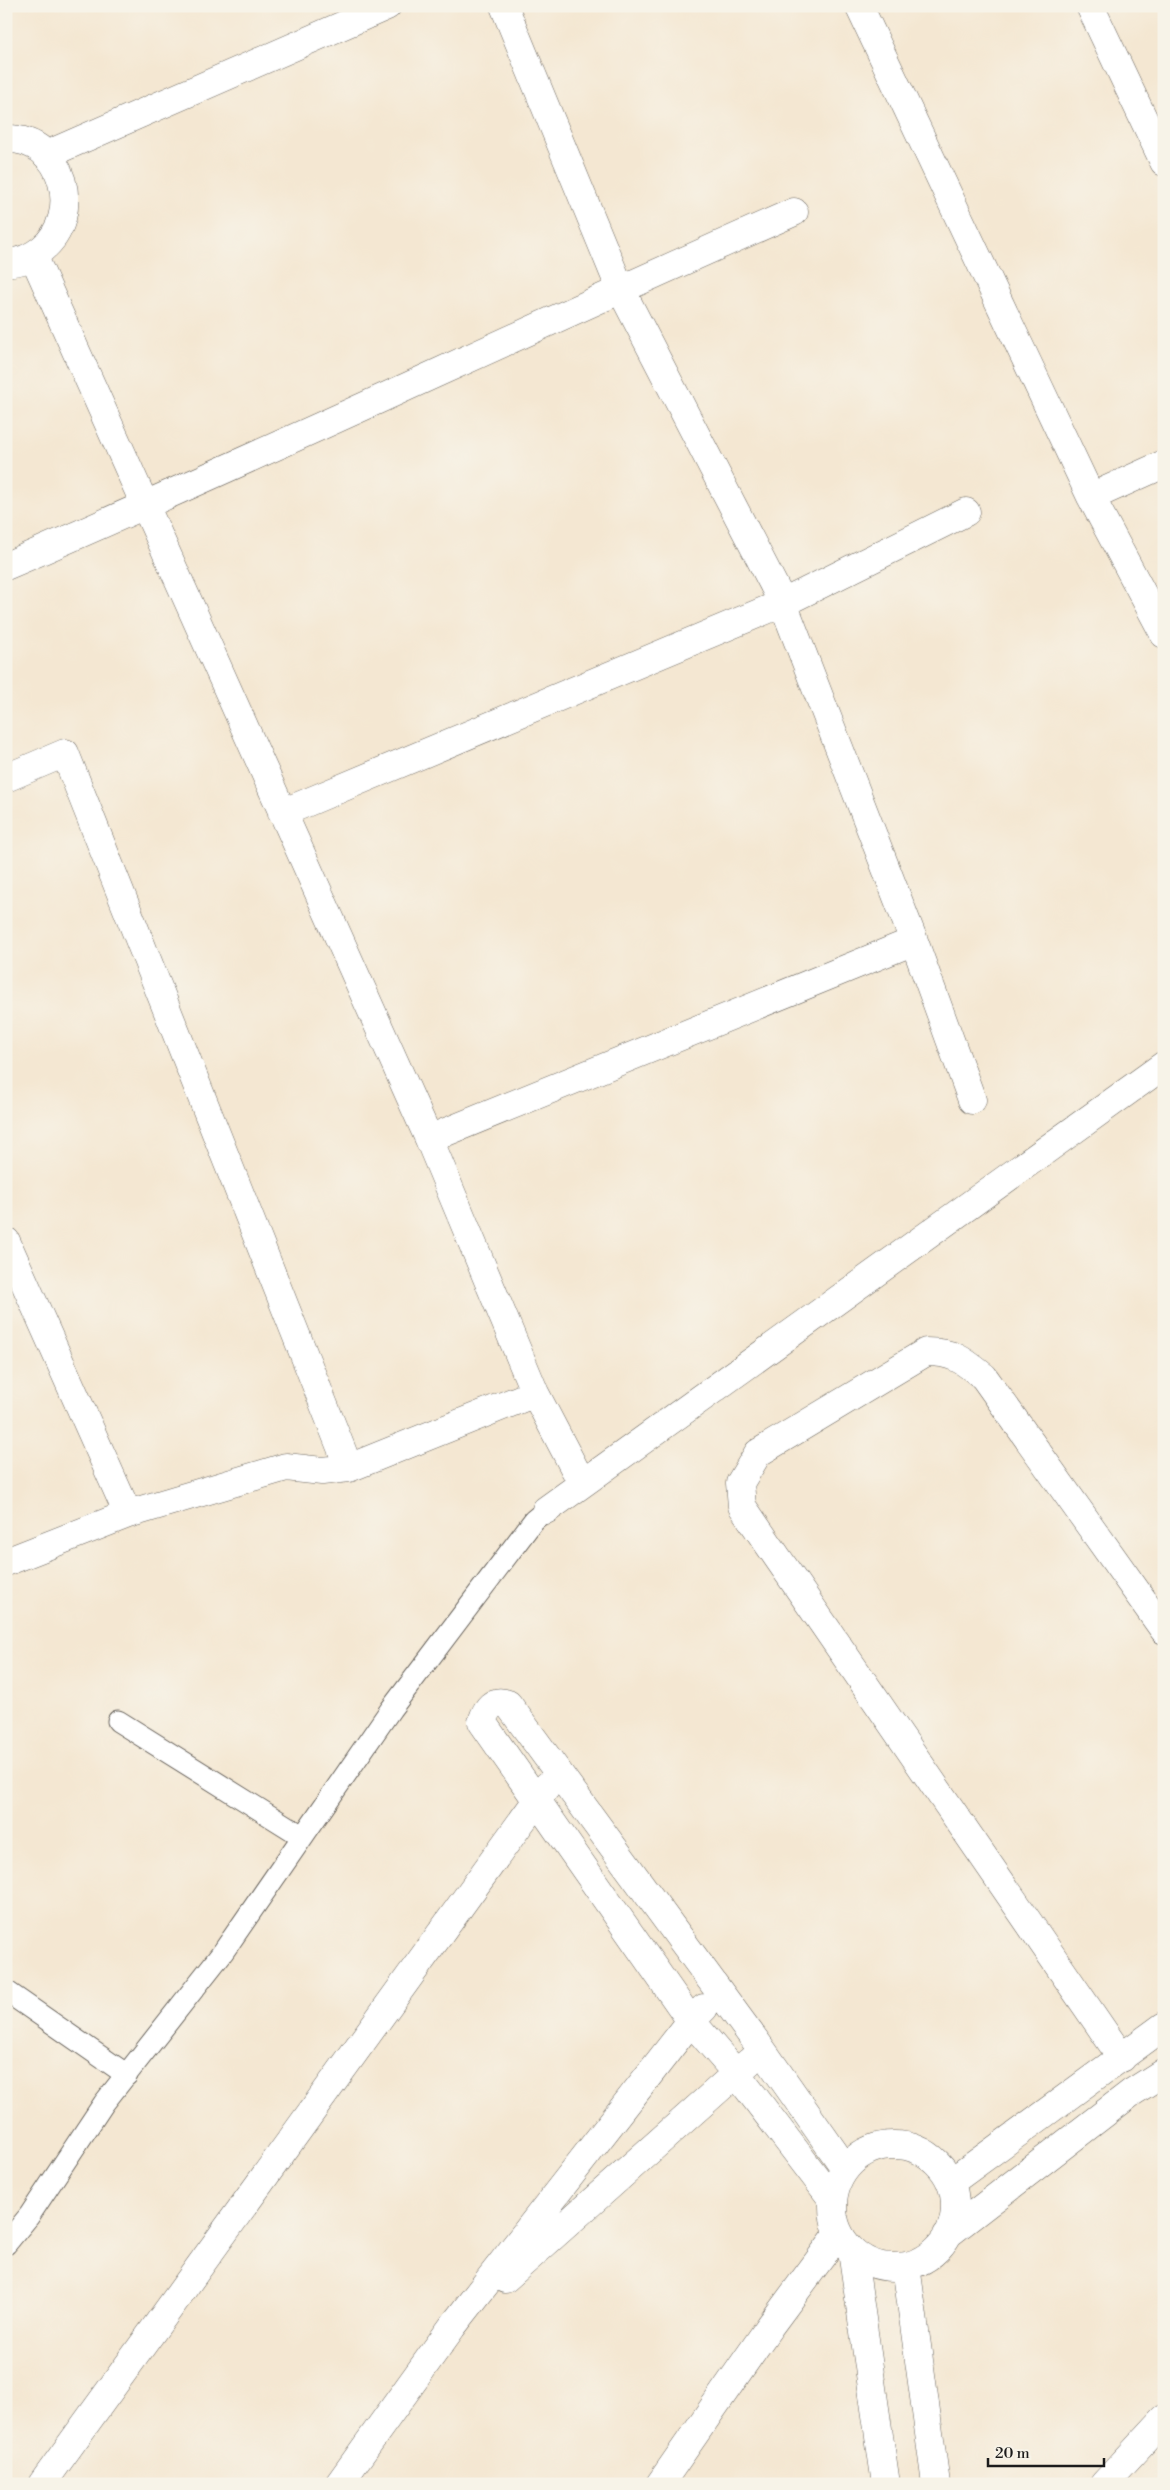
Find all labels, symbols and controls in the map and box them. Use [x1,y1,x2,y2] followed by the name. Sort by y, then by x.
[988,2435,1104,2467] scale bar
[995,2444,1030,2463] text: 20 m

